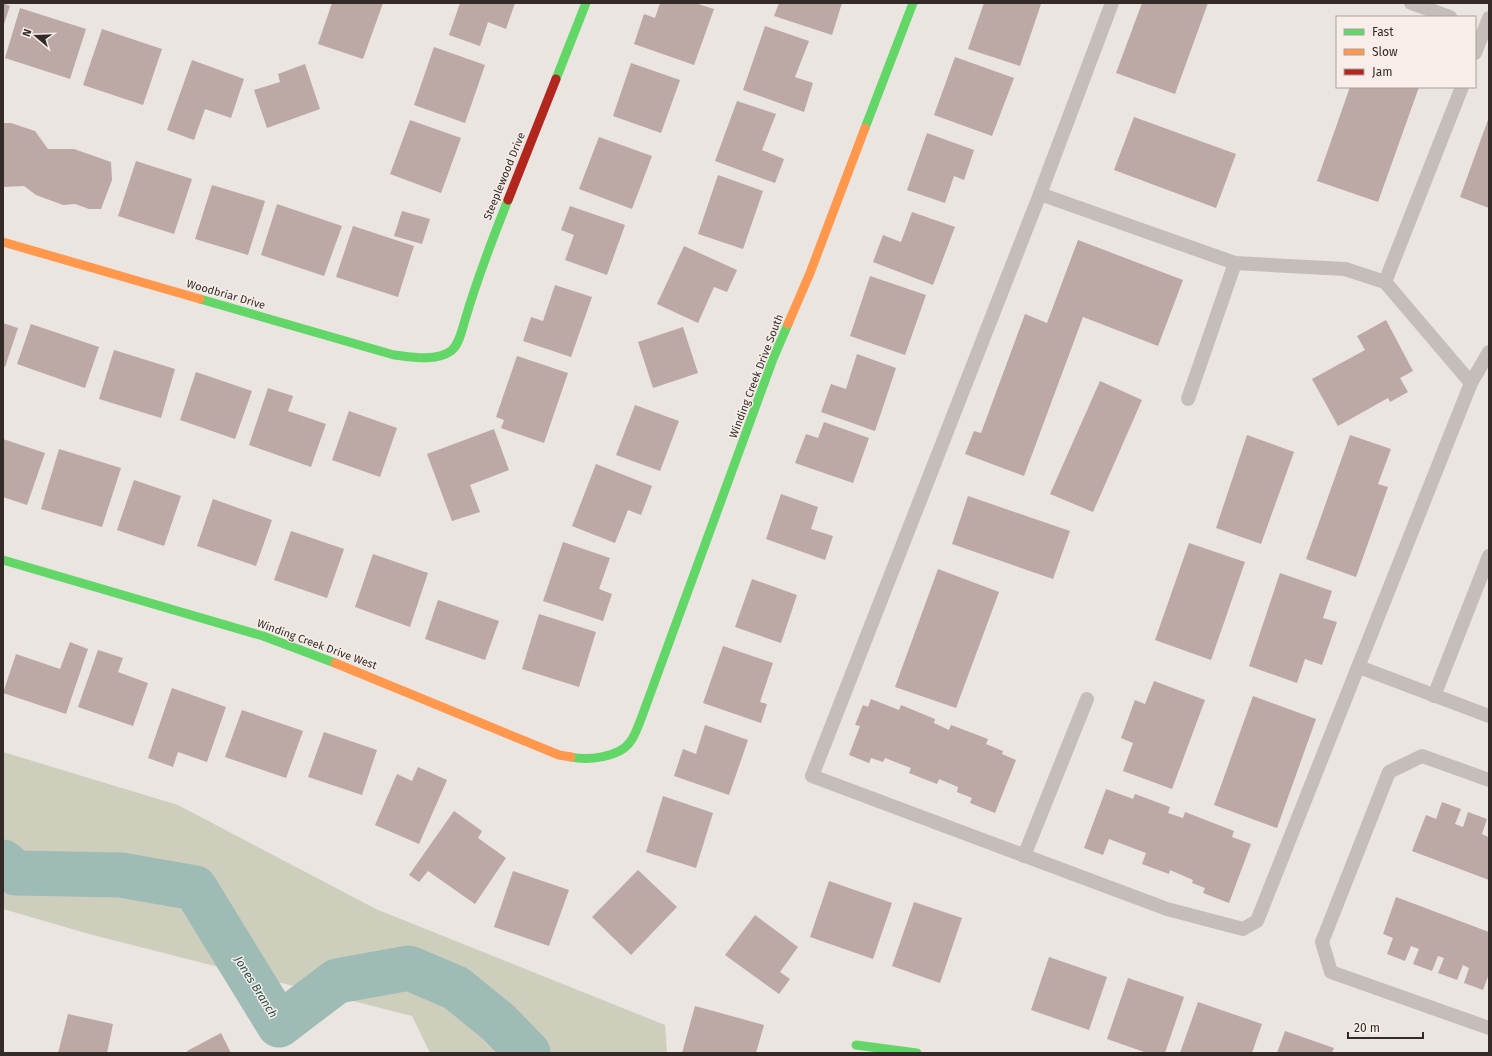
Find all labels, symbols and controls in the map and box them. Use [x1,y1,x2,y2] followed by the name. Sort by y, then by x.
[16,16,56,56] north arrow
[1336,16,1476,88] legend
[1372,25,1394,39] text: Fast
[20,27,34,38] text: N
[1372,45,1398,59] text: Slow
[1372,65,1392,79] text: Jam
[481,130,528,222] street label: Steeplewood Drive
[185,277,267,312] street label: Woodbriar Drive
[727,312,786,440] street label: Winding Creek Drive South
[255,617,379,672] street label: Winding Creek Drive West
[231,953,281,1020] water label: Jones Branch
[1348,1014,1423,1040] scale bar
[1354,1021,1380,1035] text: 20 m

